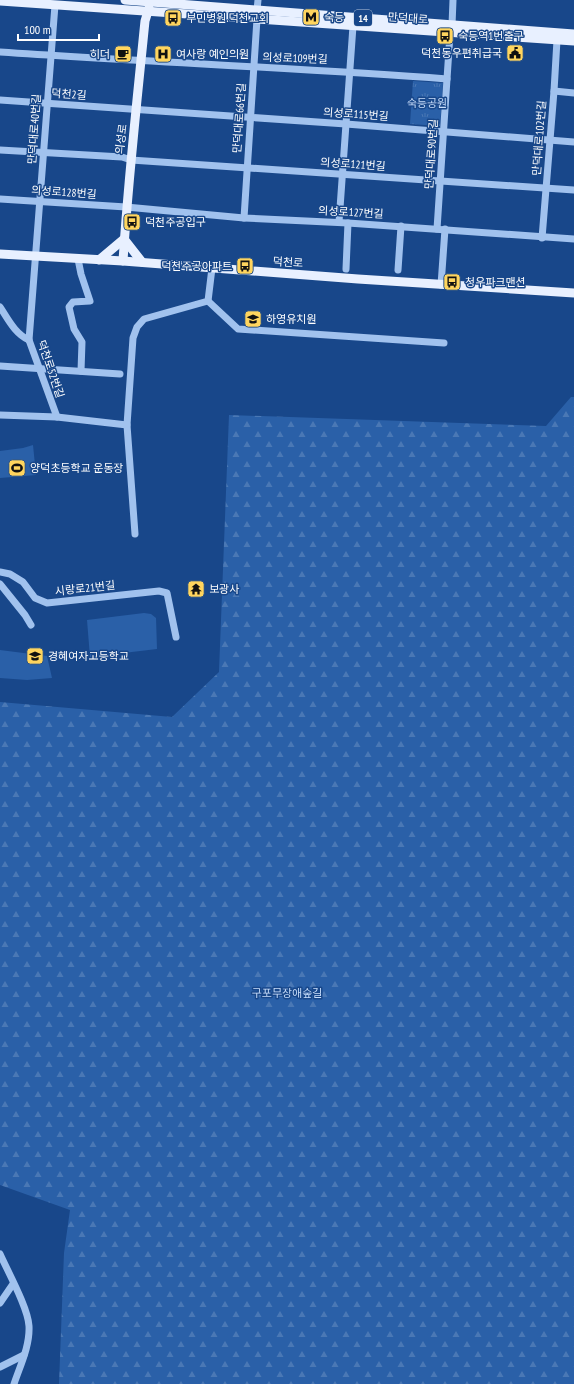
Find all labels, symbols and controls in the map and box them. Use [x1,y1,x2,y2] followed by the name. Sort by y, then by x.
[301,7,321,27] metro station icon: 숙등
[163,8,183,28] bus stop icon: 부민병원.덕천교회
[324,10,344,24] place label: 숙등
[354,10,372,26] road number: 14
[387,10,429,26] street label: 만덕대로
[186,11,269,25] place label: 부민병원.덕천교회
[18,16,99,42] scale bar
[24,22,51,37] text: 100 m
[435,26,455,46] bus stop icon: 숙등역1번출구
[458,29,524,43] place label: 숙등역1번출구
[505,43,525,63] public building icon: 덕천동우편취급국
[113,44,133,64] cafe icon: 히더
[153,44,173,64] hospital icon: 여사랑 예인의원
[421,46,502,60] place label: 덕천동우편취급국
[90,47,110,61] place label: 히더
[176,47,249,61] place label: 여사랑 예인의원
[262,50,328,66] street label: 의성로109번길
[230,82,248,154] street label: 만덕대로66번길
[51,86,87,102] street label: 덕천2길
[25,93,43,165] street label: 만덕대로40번길
[407,96,447,110] park label: 숙등공원
[529,100,549,176] street label: 만덕대로102번길
[323,105,389,123] street label: 의성로115번길
[422,118,440,190] street label: 만덕대로90번길
[112,123,130,155] street label: 의성로
[320,155,386,173] street label: 의성로121번길
[31,183,97,201] street label: 의성로128번길
[318,203,384,221] street label: 의성로127번길
[122,212,142,232] bus stop icon: 덕천주공입구
[145,215,206,229] place label: 덕천주공입구
[272,254,304,270] street label: 덕천로
[235,256,255,276] bus stop icon: 덕천주공아파트
[161,259,232,273] place label: 덕천주공아파트
[442,272,462,292] bus stop icon: 청우파크맨션
[465,275,526,289] place label: 청우파크맨션
[243,309,263,329] school or university icon: 하영유치원
[266,312,317,326] place label: 하영유치원
[35,338,67,400] street label: 덕천로52번길
[7,458,27,478] sports icon: 양덕초등학교 운동장
[30,461,123,475] place label: 양덕초등학교 운동장
[54,578,116,598] street label: 시랑로21번길
[186,579,206,599] temple icon: 보광사
[209,582,239,596] place label: 보광사
[25,646,45,666] school or university icon: 경혜여자고등학교
[48,649,129,663] place label: 경혜여자고등학교
[252,986,322,1000] park label: 구포무장애숲길

